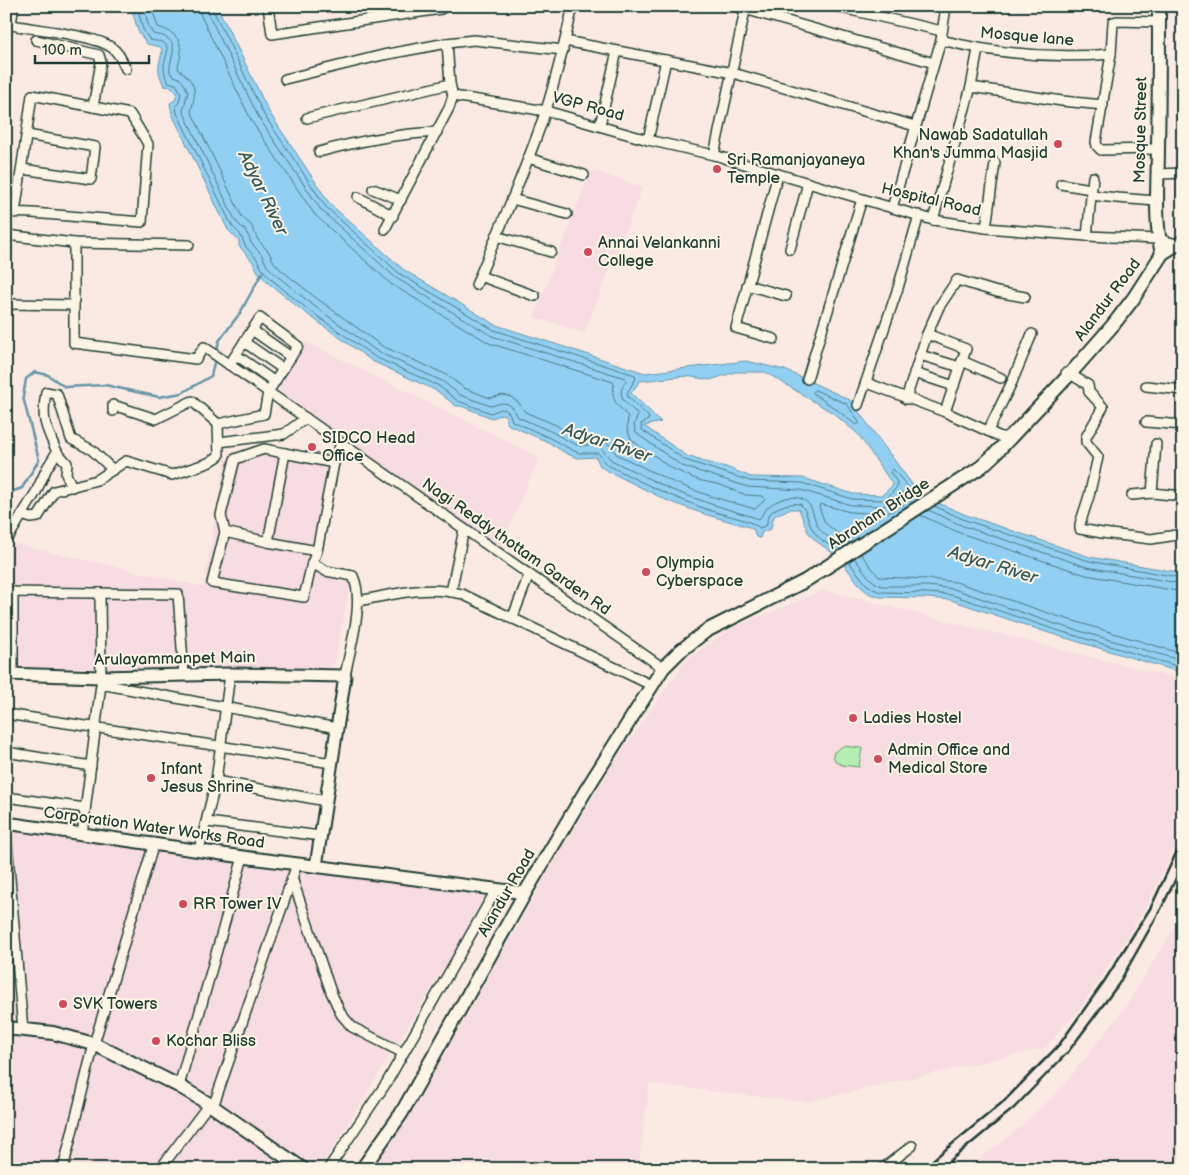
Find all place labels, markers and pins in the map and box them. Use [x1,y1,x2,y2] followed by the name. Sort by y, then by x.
[893,126,1048,163] place label: Nawab Sadatullah Khan's Jumma Masjid
[1052,138,1064,150] marker: Nawab Sadatullah Khan's Jumma Masjid
[727,151,865,188] place label: Sri Ramanjayaneya Temple
[711,163,723,175] marker: Sri Ramanjayaneya Temple
[598,234,721,271] place label: Annai Velankanni College
[582,246,594,258] marker: Annai Velankanni College
[322,429,415,466] place label: SIDCO Head Office
[306,441,318,453] marker: SIDCO Head Office
[656,554,744,591] place label: Olympia Cyberspace
[640,566,652,578] marker: Olympia Cyberspace
[863,709,962,728] place label: Ladies Hostel
[847,712,859,724] marker: Ladies Hostel
[888,741,1010,778] place label: Admin Office and Medical Store
[872,753,884,765] marker: Admin Office and Medical Store
[161,760,254,797] place label: Infant Jesus Shrine
[145,772,157,784] marker: Infant Jesus Shrine
[193,895,282,914] place label: RR Tower IV
[177,898,189,910] marker: RR Tower IV
[73,995,158,1014] place label: SVK Towers
[57,998,69,1010] marker: SVK Towers
[166,1032,256,1051] place label: Kochar Bliss
[150,1035,162,1047] marker: Kochar Bliss

